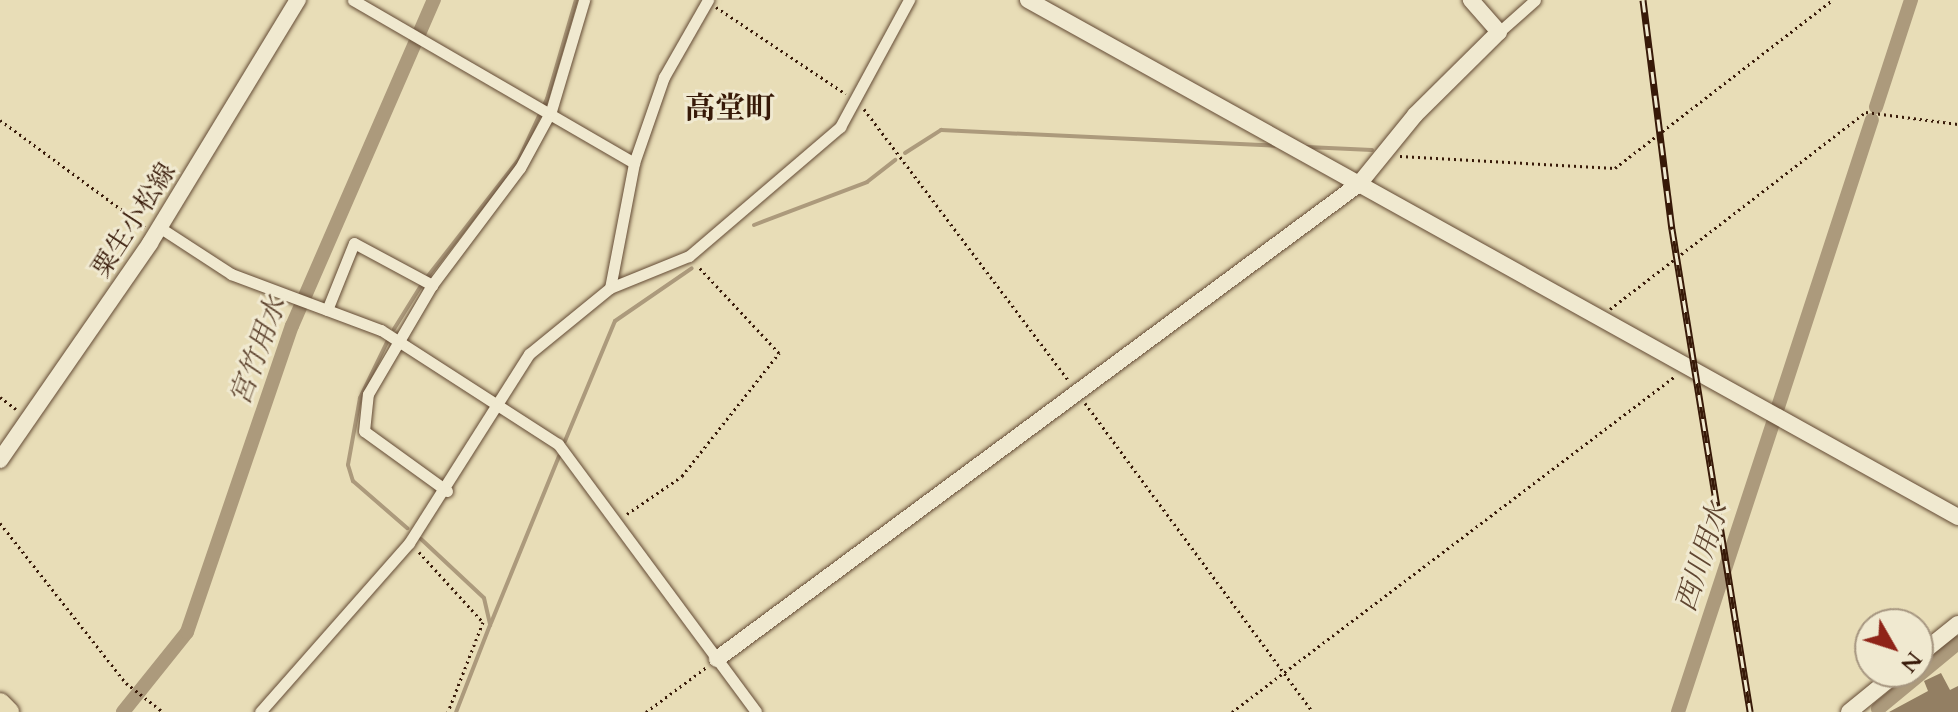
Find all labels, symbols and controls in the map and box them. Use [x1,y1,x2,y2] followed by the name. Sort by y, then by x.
[685,91,775,127] district label: 高堂町
[86,157,182,283] street label: 粟生小松線
[223,293,293,409] water label: 宮竹用水
[1669,499,1735,615] water label: 西川用水
[1854,608,1934,688] north arrow
[1893,645,1929,679] text: N

